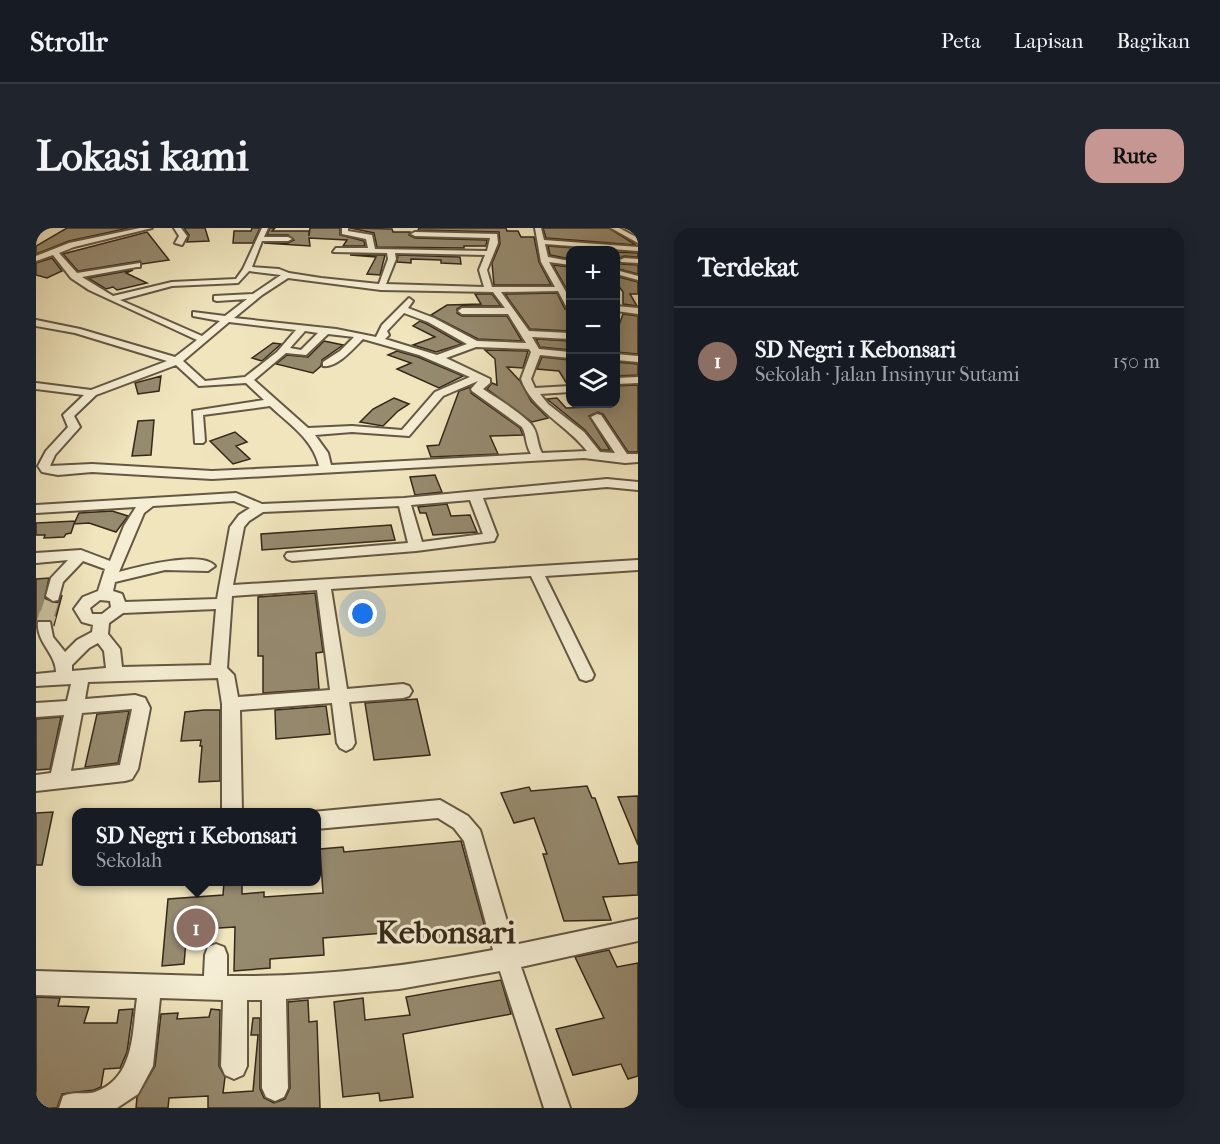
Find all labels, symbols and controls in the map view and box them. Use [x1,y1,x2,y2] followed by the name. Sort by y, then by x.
[30,25,108,58] text: Strollr
[941,29,981,53] text: Peta
[1014,29,1083,53] text: Lapisan
[1116,29,1190,53] text: Bagikan
[1085,129,1184,183] button: Rute
[36,132,249,181] text: Lokasi kami
[566,246,620,408] map controls
[566,246,620,300] button: +
[698,252,799,283] text: Terdekat
[566,300,620,354] button: −
[755,337,956,363] text: SD Negri 1 Kebonsari
[714,350,721,373] text: 1
[1112,350,1160,373] text: 150 m
[566,354,620,408] button: layers
[755,363,1020,386] text: Sekolah · Jalan Insinyur Sutami
[348,599,377,628] your location
[72,808,321,886] popup
[96,823,297,849] text: SD Negri 1 Kebonsari
[96,849,162,872] text: Sekolah
[176,906,216,950] pin: 1
[376,914,516,951] district label: Kebonsari

